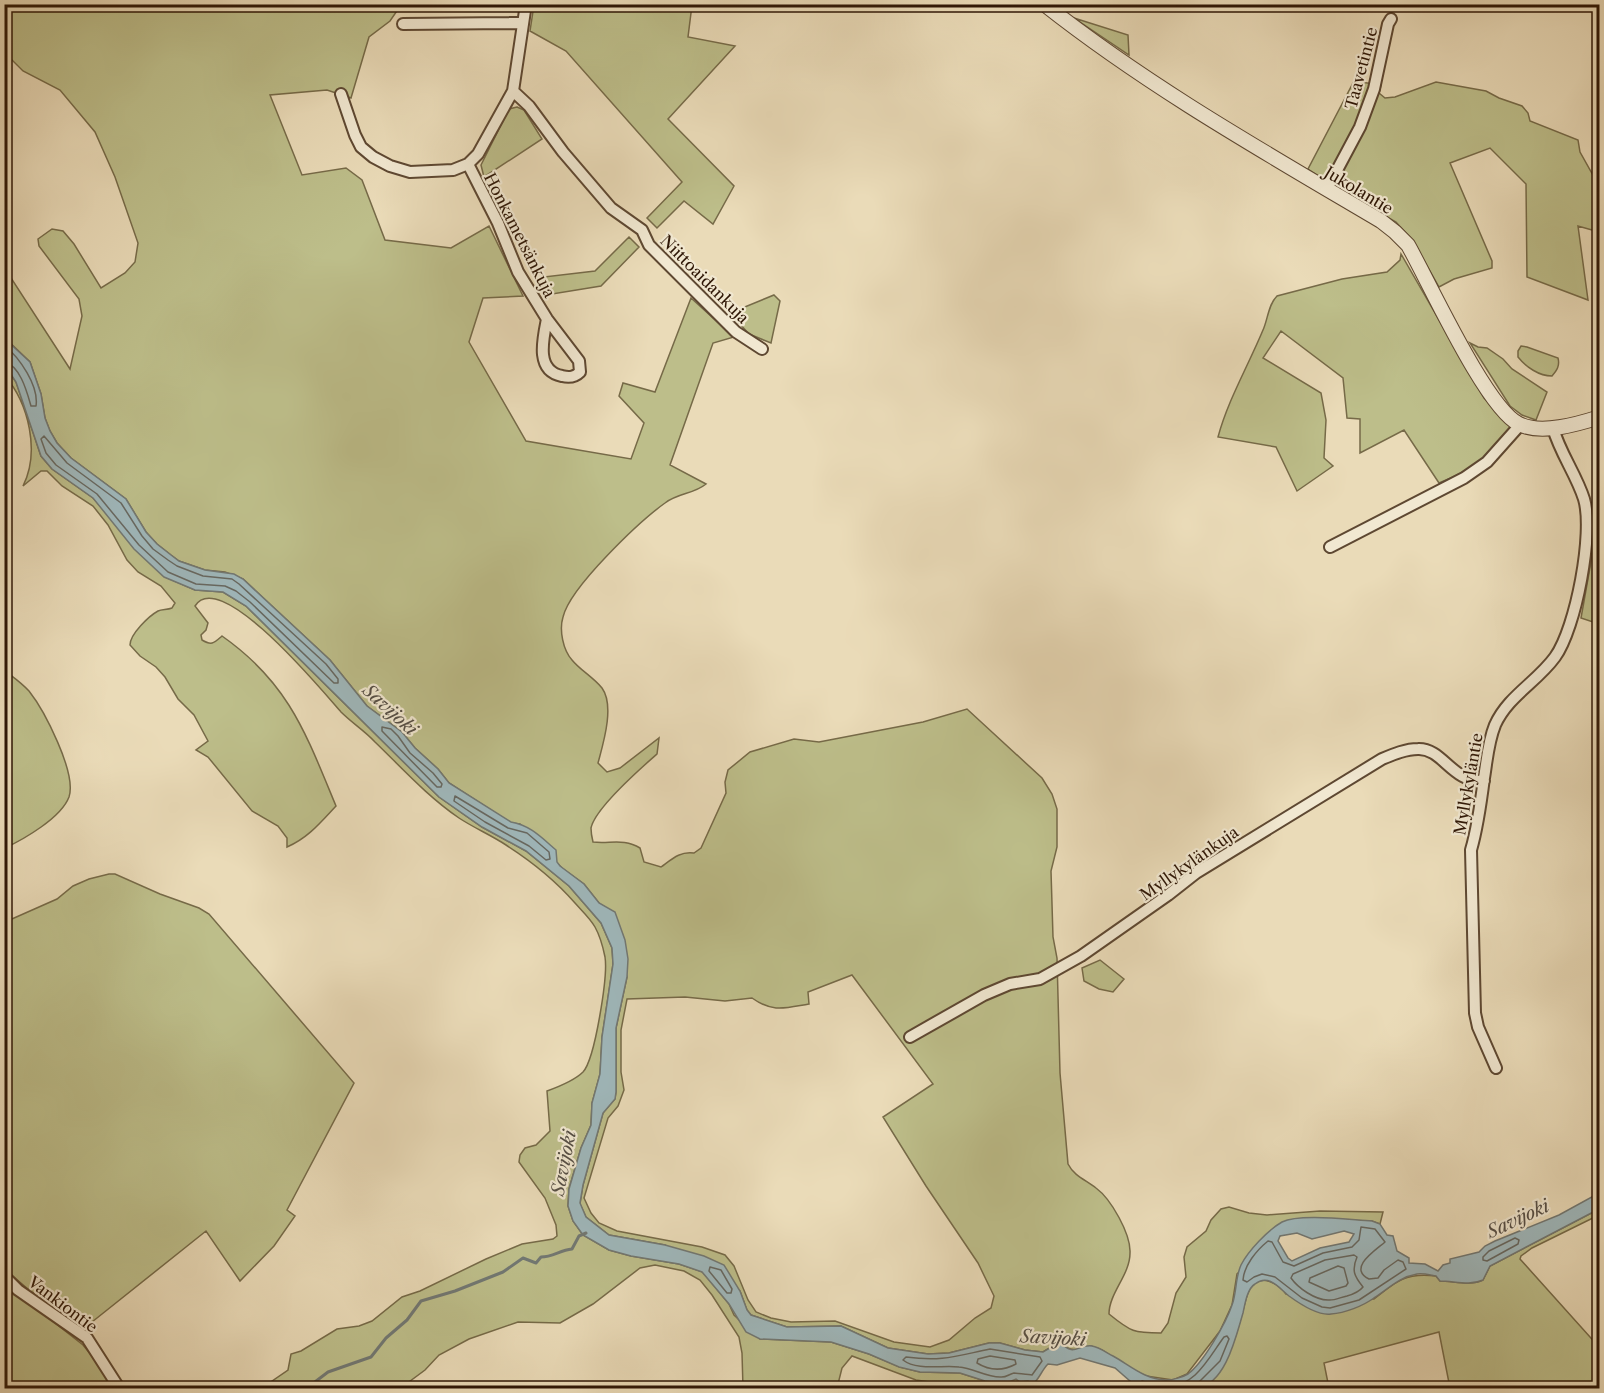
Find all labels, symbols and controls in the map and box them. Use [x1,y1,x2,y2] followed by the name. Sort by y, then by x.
[1340,25,1382,111] street label: Taavetintie
[1318,160,1397,218] street label: Jukolantie
[480,169,560,301] street label: Honkametsänkuja
[656,230,754,328] street label: Niittoaidankuja
[357,679,423,741] water label: Savijoki
[1449,731,1487,837] street label: Myllykyläntie
[1136,821,1243,904] street label: Myllykylänkuja
[547,1127,581,1199] water label: Savijoki
[1482,1194,1554,1243] water label: Savijoki
[23,1271,102,1337] street label: Vankiontie
[1018,1325,1088,1351] water label: Savijoki

